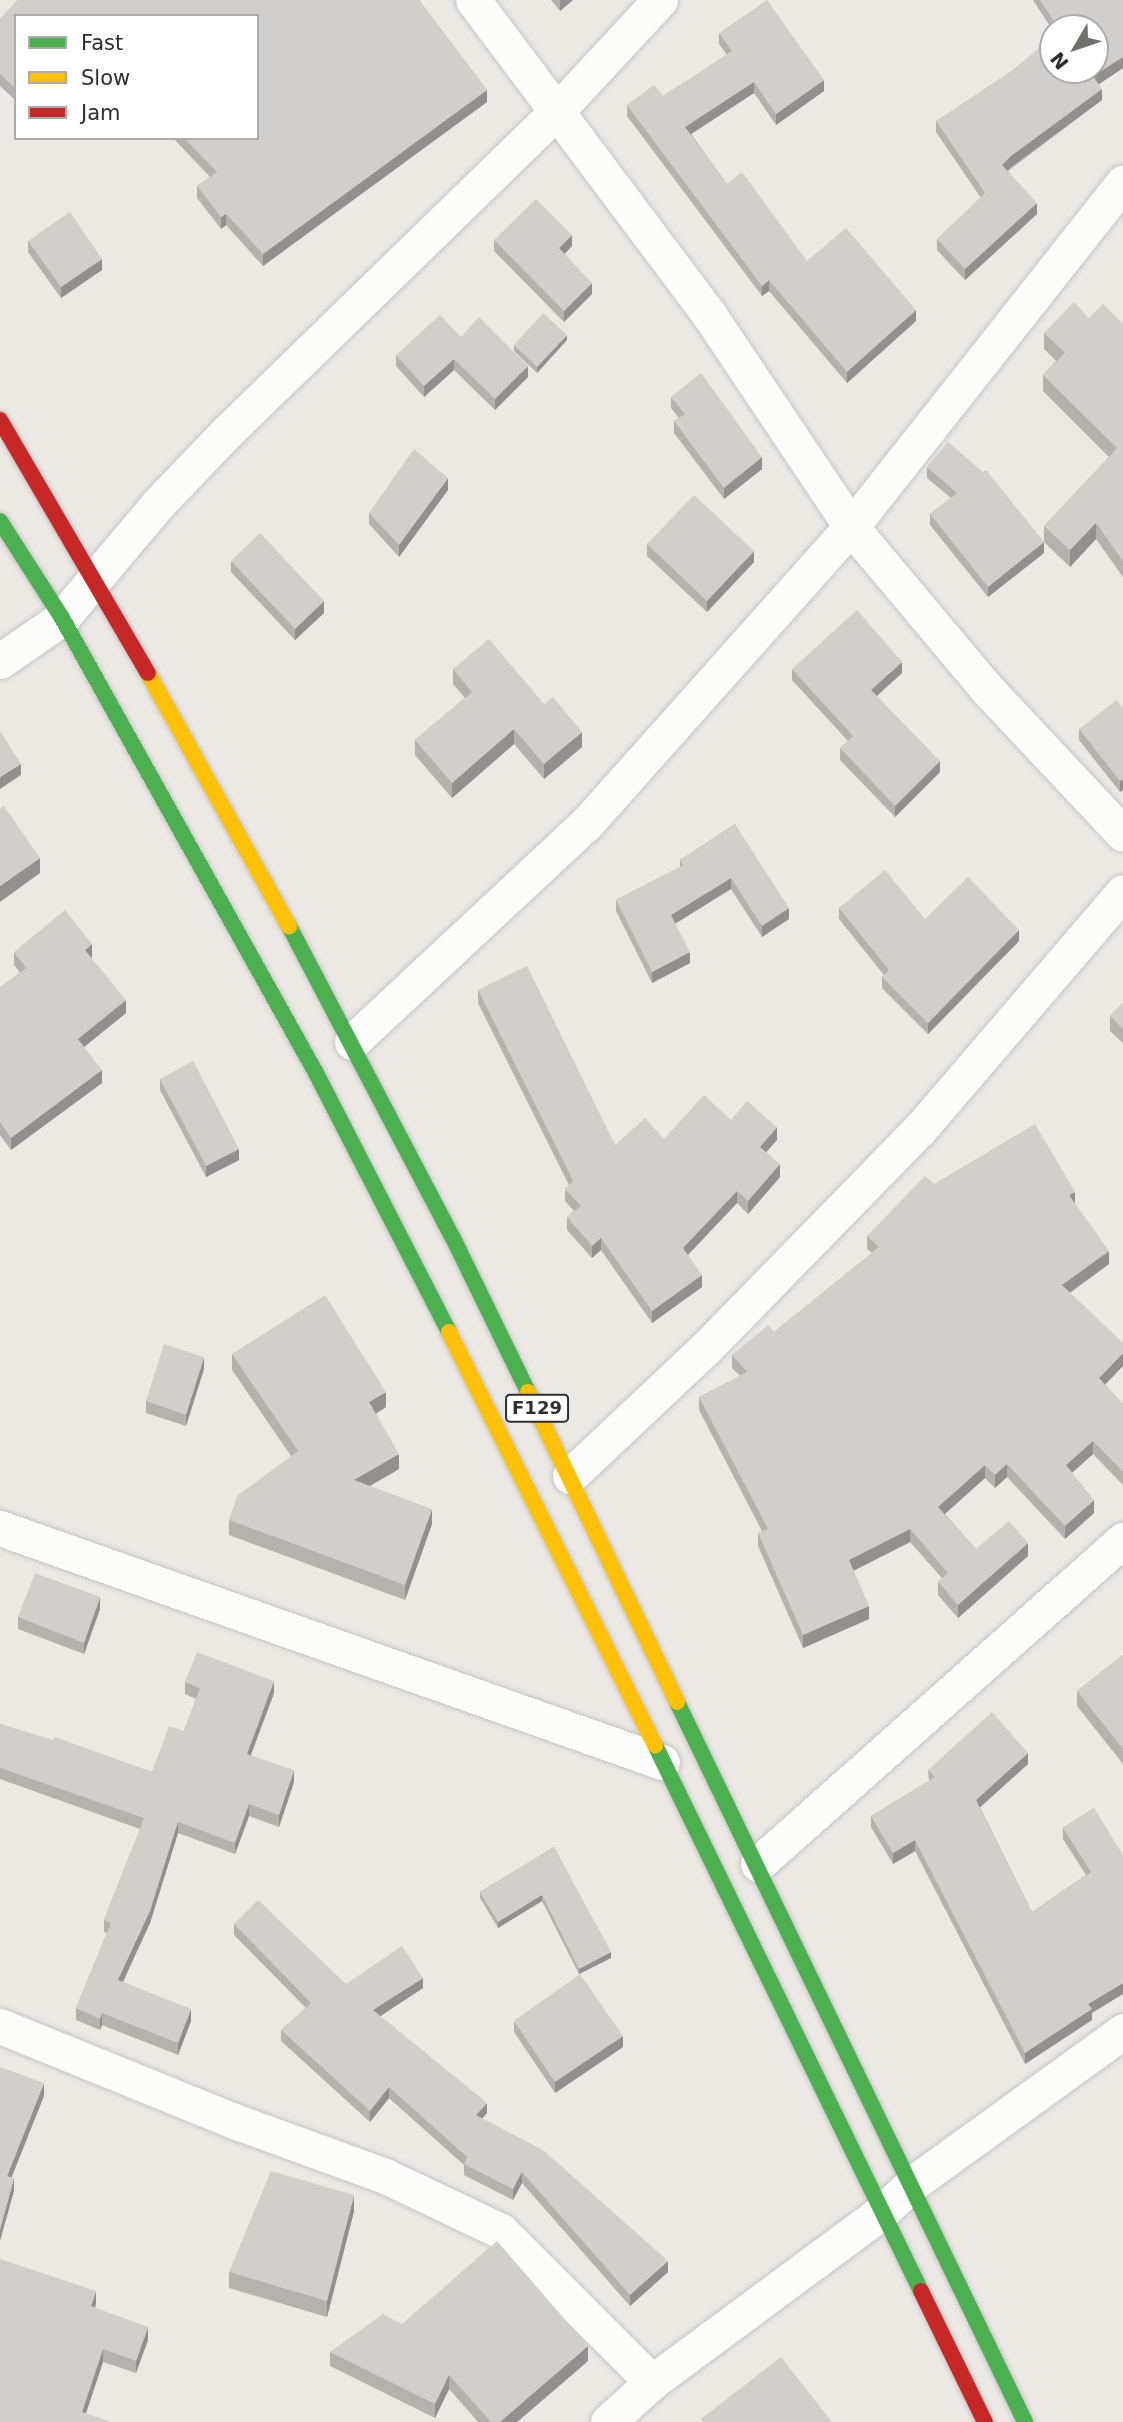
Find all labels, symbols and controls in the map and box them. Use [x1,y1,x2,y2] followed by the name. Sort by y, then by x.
[14,14,259,140] legend
[1039,14,1109,84] north arrow
[81,31,123,55] text: Fast
[1046,48,1073,74] text: N
[81,66,130,90] text: Slow
[81,101,121,125] text: Jam
[504,1394,570,1422] road number: F129

